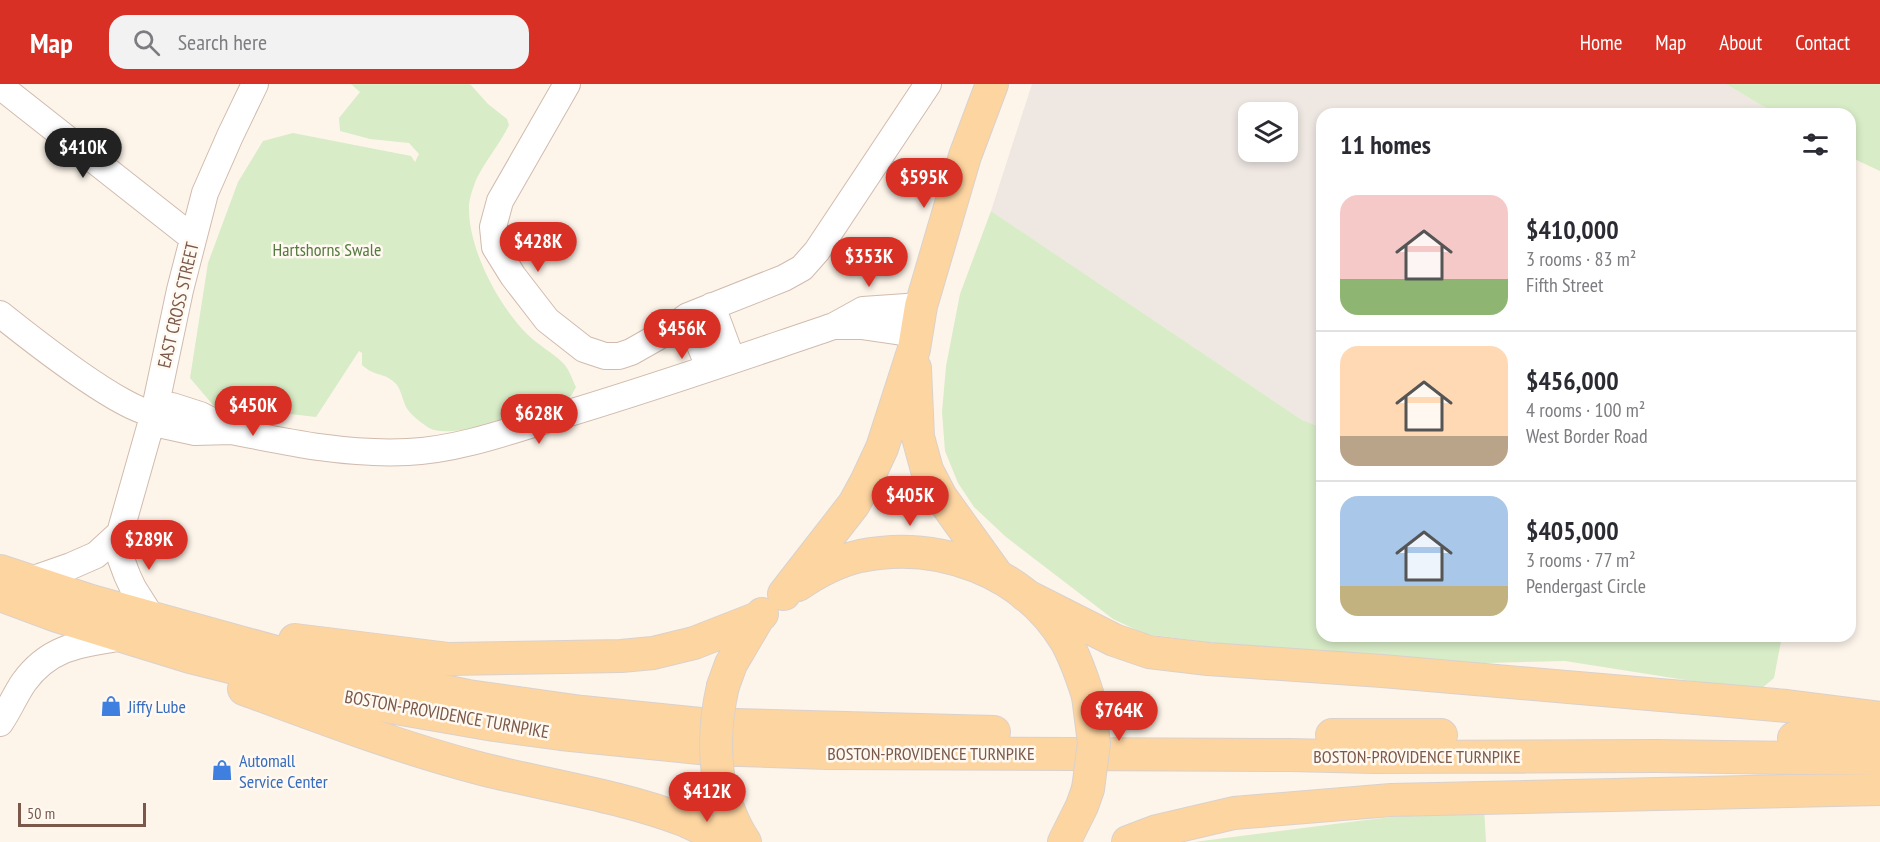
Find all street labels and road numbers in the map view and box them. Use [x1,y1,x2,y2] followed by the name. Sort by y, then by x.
[152,240,204,370] street label: EAST CROSS STREET
[343,685,551,743] street label: BOSTON-PROVIDENCE TURNPIKE
[827,742,1035,765] street label: BOSTON-PROVIDENCE TURNPIKE
[1313,745,1521,768] street label: BOSTON-PROVIDENCE TURNPIKE

